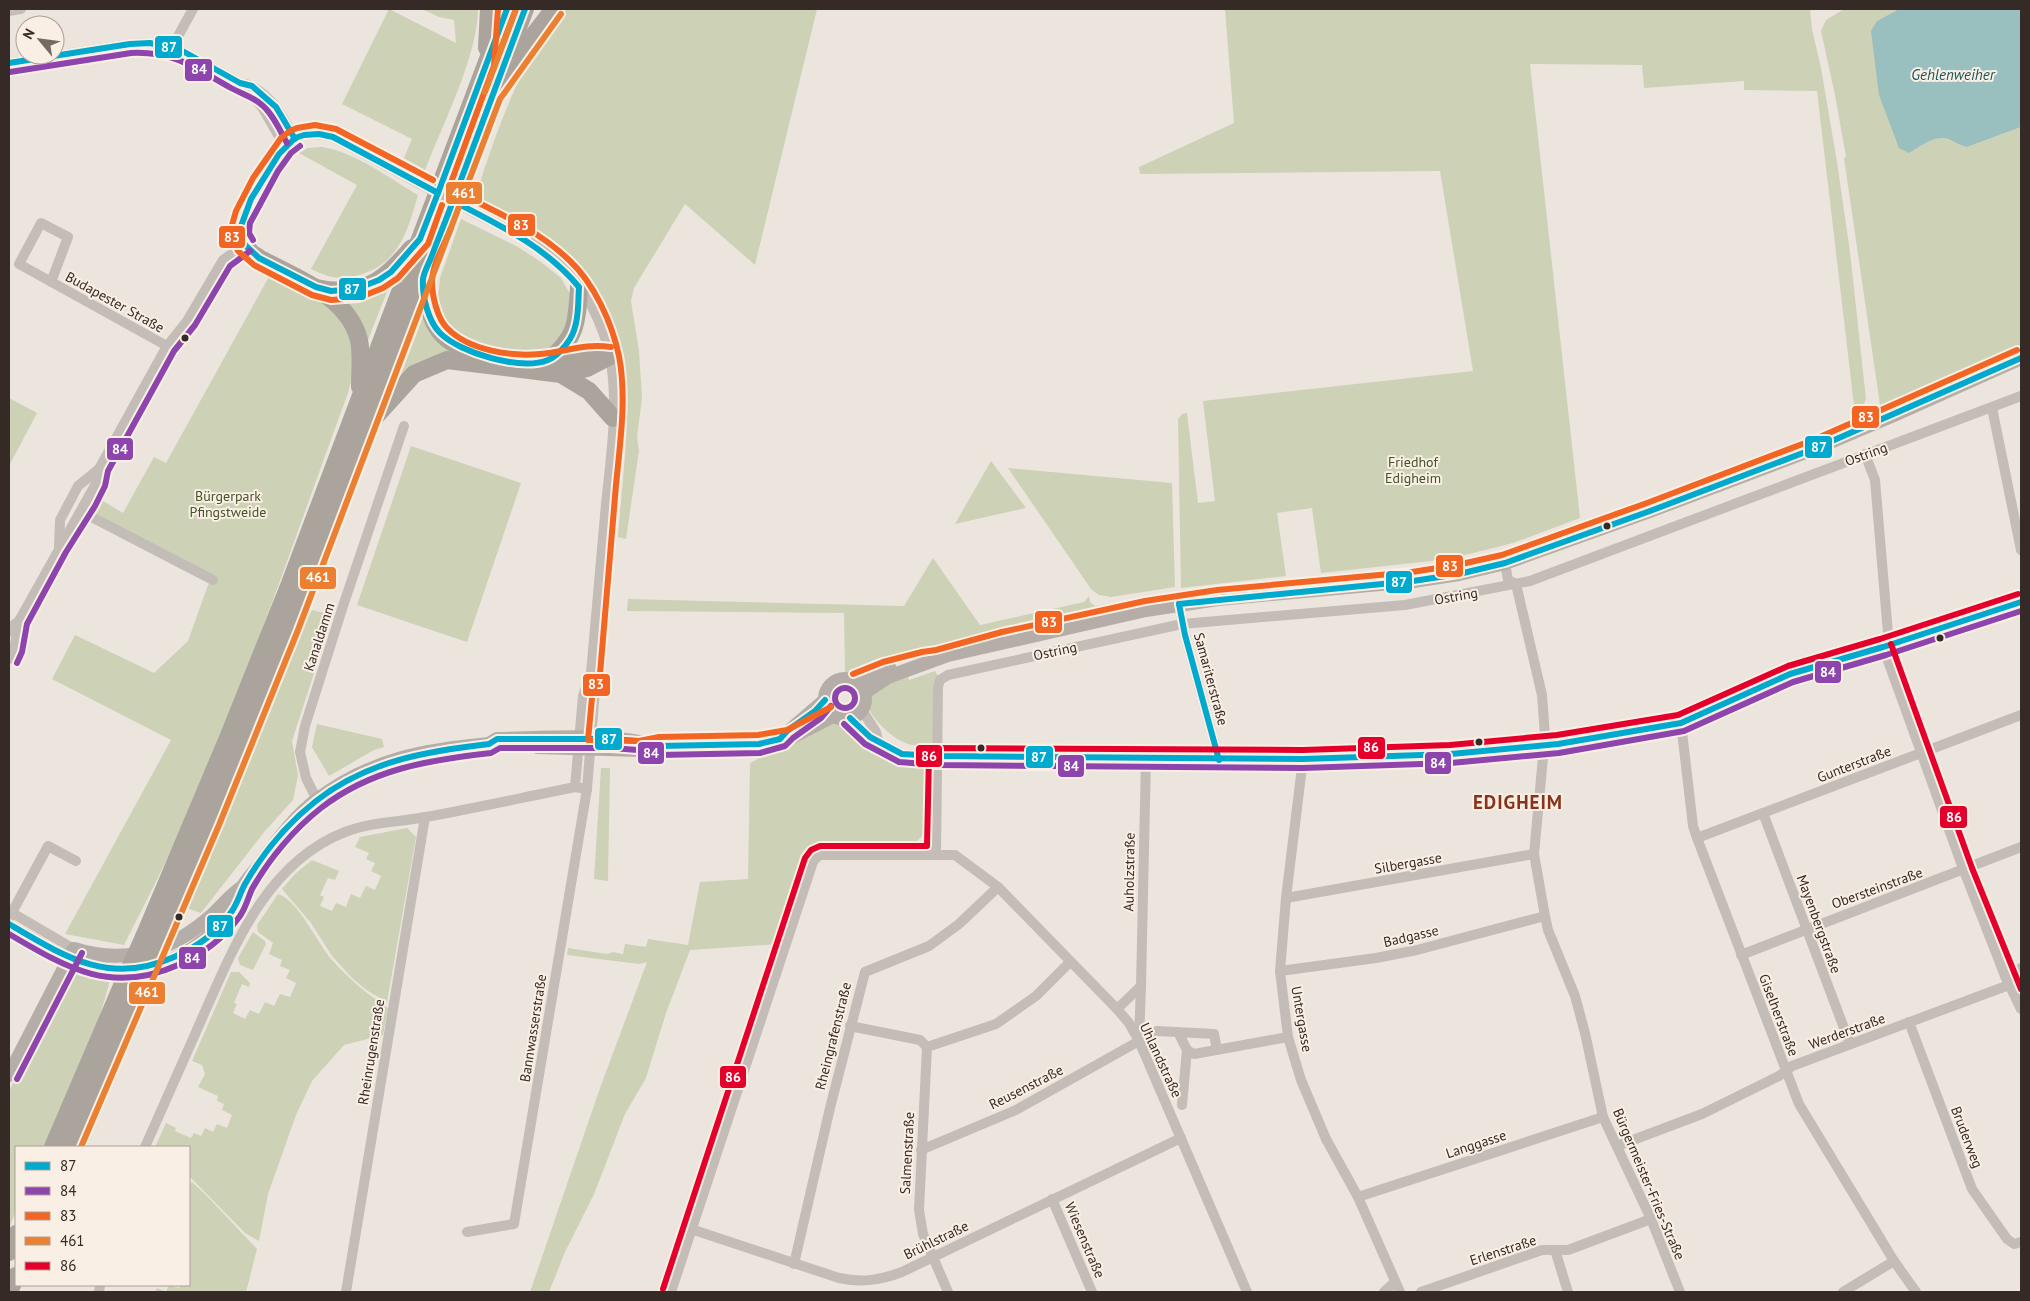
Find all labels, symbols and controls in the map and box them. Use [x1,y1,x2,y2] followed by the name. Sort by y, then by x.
[15,15,65,65] north arrow
[19,25,39,42] text: N
[154,35,183,59] line badge: 87
[161,38,177,56] text: 87
[184,58,213,82] line badge: 84
[191,60,207,78] text: 84
[1911,65,1996,84] water label: Gehlenweiher
[445,181,483,205] line badge: 461
[452,184,476,202] text: 461
[507,213,536,237] line badge: 83
[513,216,529,234] text: 83
[218,225,246,249] line badge: 83
[224,228,240,246] text: 83
[62,267,168,337] street label: Budapester Straße
[338,277,367,301] line badge: 87
[344,280,360,298] text: 87
[180,333,190,343] unlabelled marker
[1851,405,1880,429] line badge: 83
[1858,408,1874,426] text: 83
[1804,435,1833,459] line badge: 87
[106,437,134,461] line badge: 84
[1811,438,1827,456] text: 87
[1842,438,1890,470] street label: Ostring
[112,440,128,458] text: 84
[1385,453,1441,487] park label: Friedhof Edigheim
[190,487,266,521] park label: Bürgerpark Pfingstweide
[1602,521,1612,531] unlabelled marker
[1435,554,1464,578] line badge: 83
[1442,557,1458,575] text: 83
[299,566,337,590] line badge: 461
[306,568,330,586] text: 461
[1385,570,1413,594] line badge: 87
[1391,573,1407,591] text: 87
[1433,583,1479,609] street label: Ostring
[299,600,339,674] street label: Kanaldamm
[1034,610,1063,634] line badge: 83
[1041,613,1057,631] text: 83
[1190,631,1232,727] street label: Samariterstraße
[1935,633,1945,643] unlabelled marker
[1032,638,1078,664] street label: Ostring
[1814,660,1842,684] line badge: 84
[1820,663,1836,681] text: 84
[582,673,611,697] line badge: 83
[588,675,604,693] text: 83
[594,727,623,751] line badge: 87
[601,730,617,748] text: 87
[1357,736,1386,760] line badge: 86
[1474,737,1484,747] unlabelled marker
[1363,738,1379,756] text: 86
[637,741,665,765] line badge: 84
[1814,742,1894,786] street label: Gunterstraße
[976,743,986,753] unlabelled marker
[643,744,659,762] text: 84
[915,744,943,768] line badge: 86
[1025,745,1054,769] line badge: 87
[921,747,937,765] text: 86
[1031,748,1047,766] text: 87
[1424,751,1452,775] line badge: 84
[1057,754,1085,778] line badge: 84
[1430,754,1446,772] text: 84
[1063,757,1079,775] text: 84
[1473,790,1563,814] district label: EDIGHEIM
[1939,805,1968,829] line badge: 86
[1946,808,1962,826] text: 86
[1119,832,1139,912] street label: Auholzstraße
[1373,848,1443,878] street label: Silbergasse
[1829,863,1925,913] street label: Obersteinstraße
[1793,872,1845,976] street label: Mayenbergstraße
[174,912,184,922] unlabelled marker
[206,914,234,938] line badge: 87
[212,917,228,935] text: 87
[1382,921,1440,951] street label: Badgasse
[178,946,207,970] line badge: 84
[184,949,200,967] text: 84
[1755,971,1803,1059] street label: Giselherstraße
[516,973,550,1083] street label: Bannwasserstraße
[811,980,855,1092] street label: Rheingrafenstraße
[128,981,166,1005] line badge: 461
[135,983,159,1001] text: 461
[1287,985,1317,1053] street label: Untergasse
[354,998,388,1106] street label: Rheinrugenstraße
[1806,1009,1888,1053] street label: Werderstraße
[1136,1020,1186,1100] street label: Uhlandstraße
[986,1061,1066,1113] street label: Reusenstraße
[719,1065,747,1089] line badge: 86
[725,1068,741,1086] text: 86
[1947,1104,1987,1170] street label: Bruderweg
[1609,1106,1689,1262] street label: Bürgermeister-Fries-Straße
[896,1111,918,1195] street label: Salmenstraße
[1444,1126,1508,1162] street label: Langgasse
[15,1146,190,1286] legend
[60,1156,76,1175] text: 87
[60,1181,76,1200] text: 84
[1061,1199,1109,1281] street label: Wiesenstraße
[60,1206,76,1225] text: 83
[901,1217,971,1263] street label: Brühlstraße
[60,1231,85,1250] text: 461
[1467,1231,1539,1269] street label: Erlenstraße
[60,1256,76,1275] text: 86

